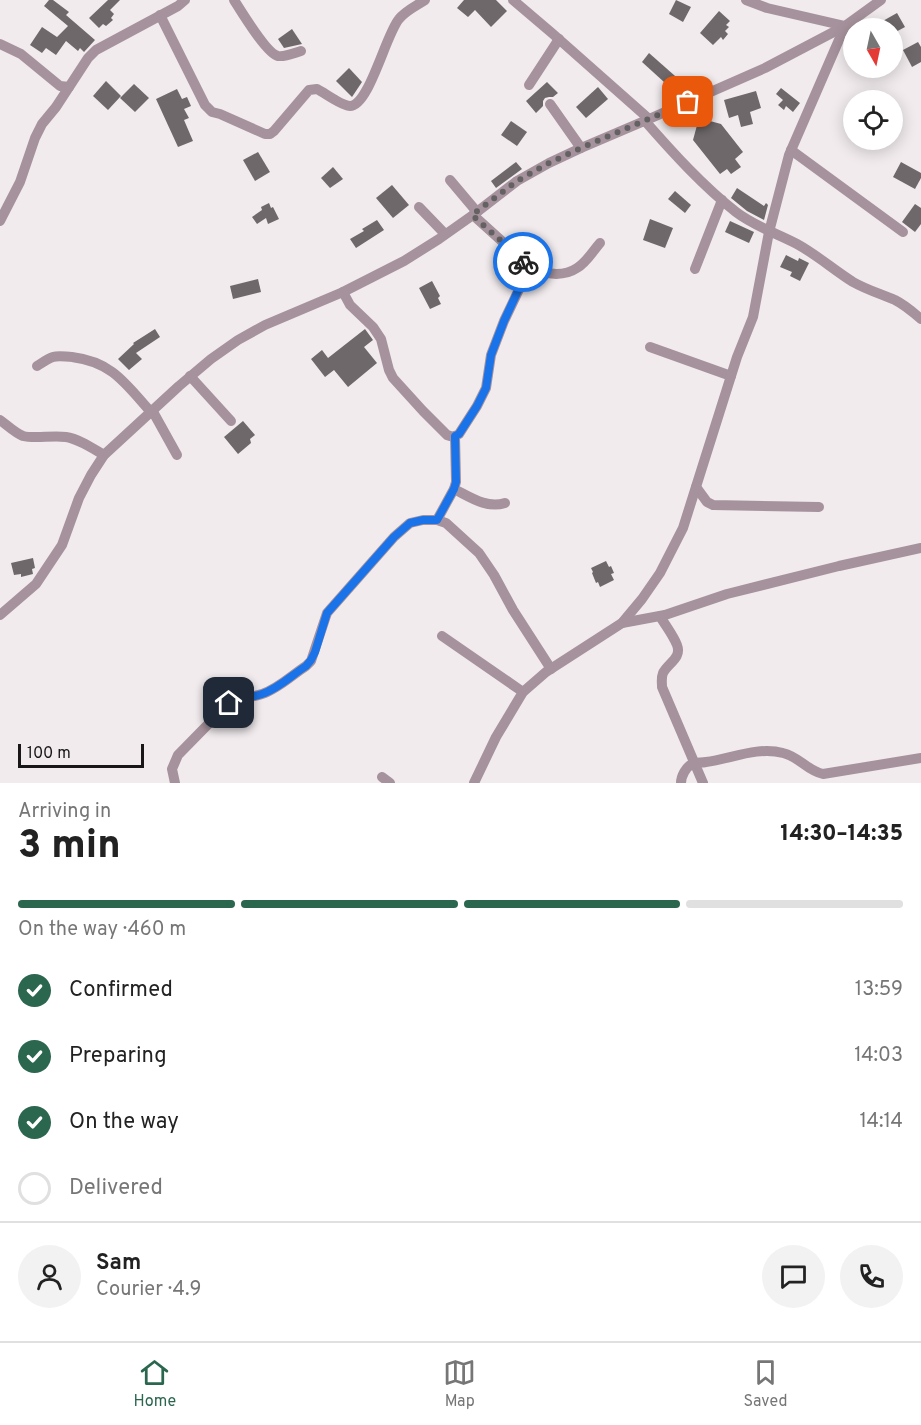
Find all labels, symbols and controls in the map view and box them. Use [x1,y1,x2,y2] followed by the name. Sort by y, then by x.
[843,18,903,78] north arrow
[843,18,903,150] map controls
[662,76,713,127] pin
[671,85,704,118] icon: bag
[843,90,903,150] button: locate
[493,232,553,292] courier
[507,246,540,279] icon: bike
[203,677,254,728] pin
[212,686,245,719] icon: home
[18,741,144,768] scale bar
[27,744,71,764] text: 100 m
[18,799,111,825] text: Arriving in
[780,821,903,848] text: 14:30–14:35
[18,823,121,872] text: 3 min
[18,917,186,943] text: On the way · 460 m
[18,974,51,1007] icon: check
[69,977,173,1004] text: Confirmed
[855,977,903,1003] text: 13:59
[18,1040,51,1073] icon: check
[69,1043,167,1070] text: Preparing
[854,1043,903,1069] text: 14:03
[18,1106,51,1139] icon: check
[69,1109,179,1136] text: On the way
[860,1109,903,1135] text: 14:14
[69,1175,163,1202] text: Delivered
[18,1245,81,1308] button: person
[762,1245,825,1308] button: chat
[840,1245,903,1308] button: phone
[96,1250,141,1277] text: Sam
[96,1277,201,1303] text: Courier · 4.9
[134,1356,176,1412] tab: Home
[443,1356,476,1412] tab: Map
[743,1356,787,1412] tab: Saved

